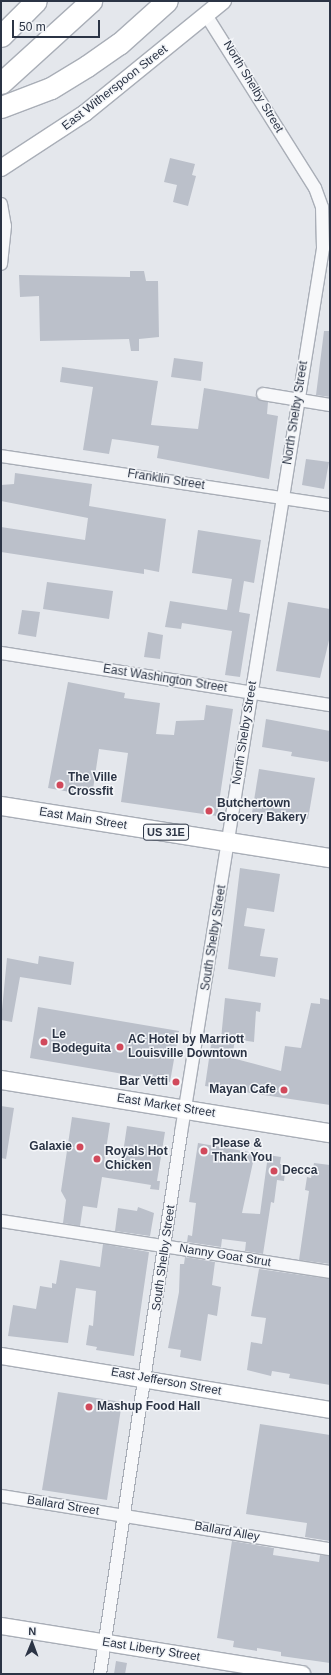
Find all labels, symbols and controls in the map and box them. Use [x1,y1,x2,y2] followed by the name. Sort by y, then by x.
[14,12,102,38] scale bar
[19,20,46,34] text: 50 m
[220,38,286,136] street label: North Shelby Street
[59,42,171,134] street label: East Witherspoon Street
[281,360,311,466] street label: North Shelby Street
[126,467,206,493] street label: Franklin Street
[102,662,228,696] street label: East Washington Street
[230,680,260,786] street label: North Shelby Street
[68,771,117,799] place label: The Ville Crossfit
[55,780,65,790] marker: The Ville Crossfit
[217,797,306,825] place label: Butchertown Grocery Bakery
[38,805,128,833] street label: East Main Street
[204,806,214,816] marker: Butchertown Grocery Bakery
[143,823,189,841] road number: US 31E
[199,884,229,992] street label: South Shelby Street
[52,1028,111,1056] place label: Le Bodeguita
[128,1033,247,1061] place label: AC Hotel by Marriott Louisville Downtown
[39,1037,49,1047] marker: Le Bodeguita
[115,1042,125,1052] marker: AC Hotel by Marriott Louisville Downtown
[119,1075,168,1089] place label: Bar Vetti
[171,1077,181,1087] marker: Bar Vetti
[209,1083,276,1097] place label: Mayan Cafe
[279,1085,289,1095] marker: Mayan Cafe
[116,1091,216,1121] street label: East Market Street
[212,1137,272,1165] place label: Please & Thank You
[29,1140,72,1154] place label: Galaxie
[75,1142,85,1152] marker: Galaxie
[105,1145,168,1173] place label: Royals Hot Chicken
[199,1146,209,1156] marker: Please & Thank You
[92,1154,102,1164] marker: Royals Hot Chicken
[282,1164,317,1178] place label: Decca
[269,1166,279,1176] marker: Decca
[149,1204,179,1312] street label: South Shelby Street
[178,1242,272,1270] street label: Nanny Goat Strut
[110,1365,222,1399] street label: East Jefferson Street
[97,1400,200,1414] place label: Mashup Food Hall
[84,1402,94,1412] marker: Mashup Food Hall
[26,1493,100,1519] street label: Ballard Street
[193,1519,261,1545] street label: Ballard Alley
[12,1623,52,1663] north arrow
[28,1625,36,1637] text: N
[101,1635,201,1665] street label: East Liberty Street

